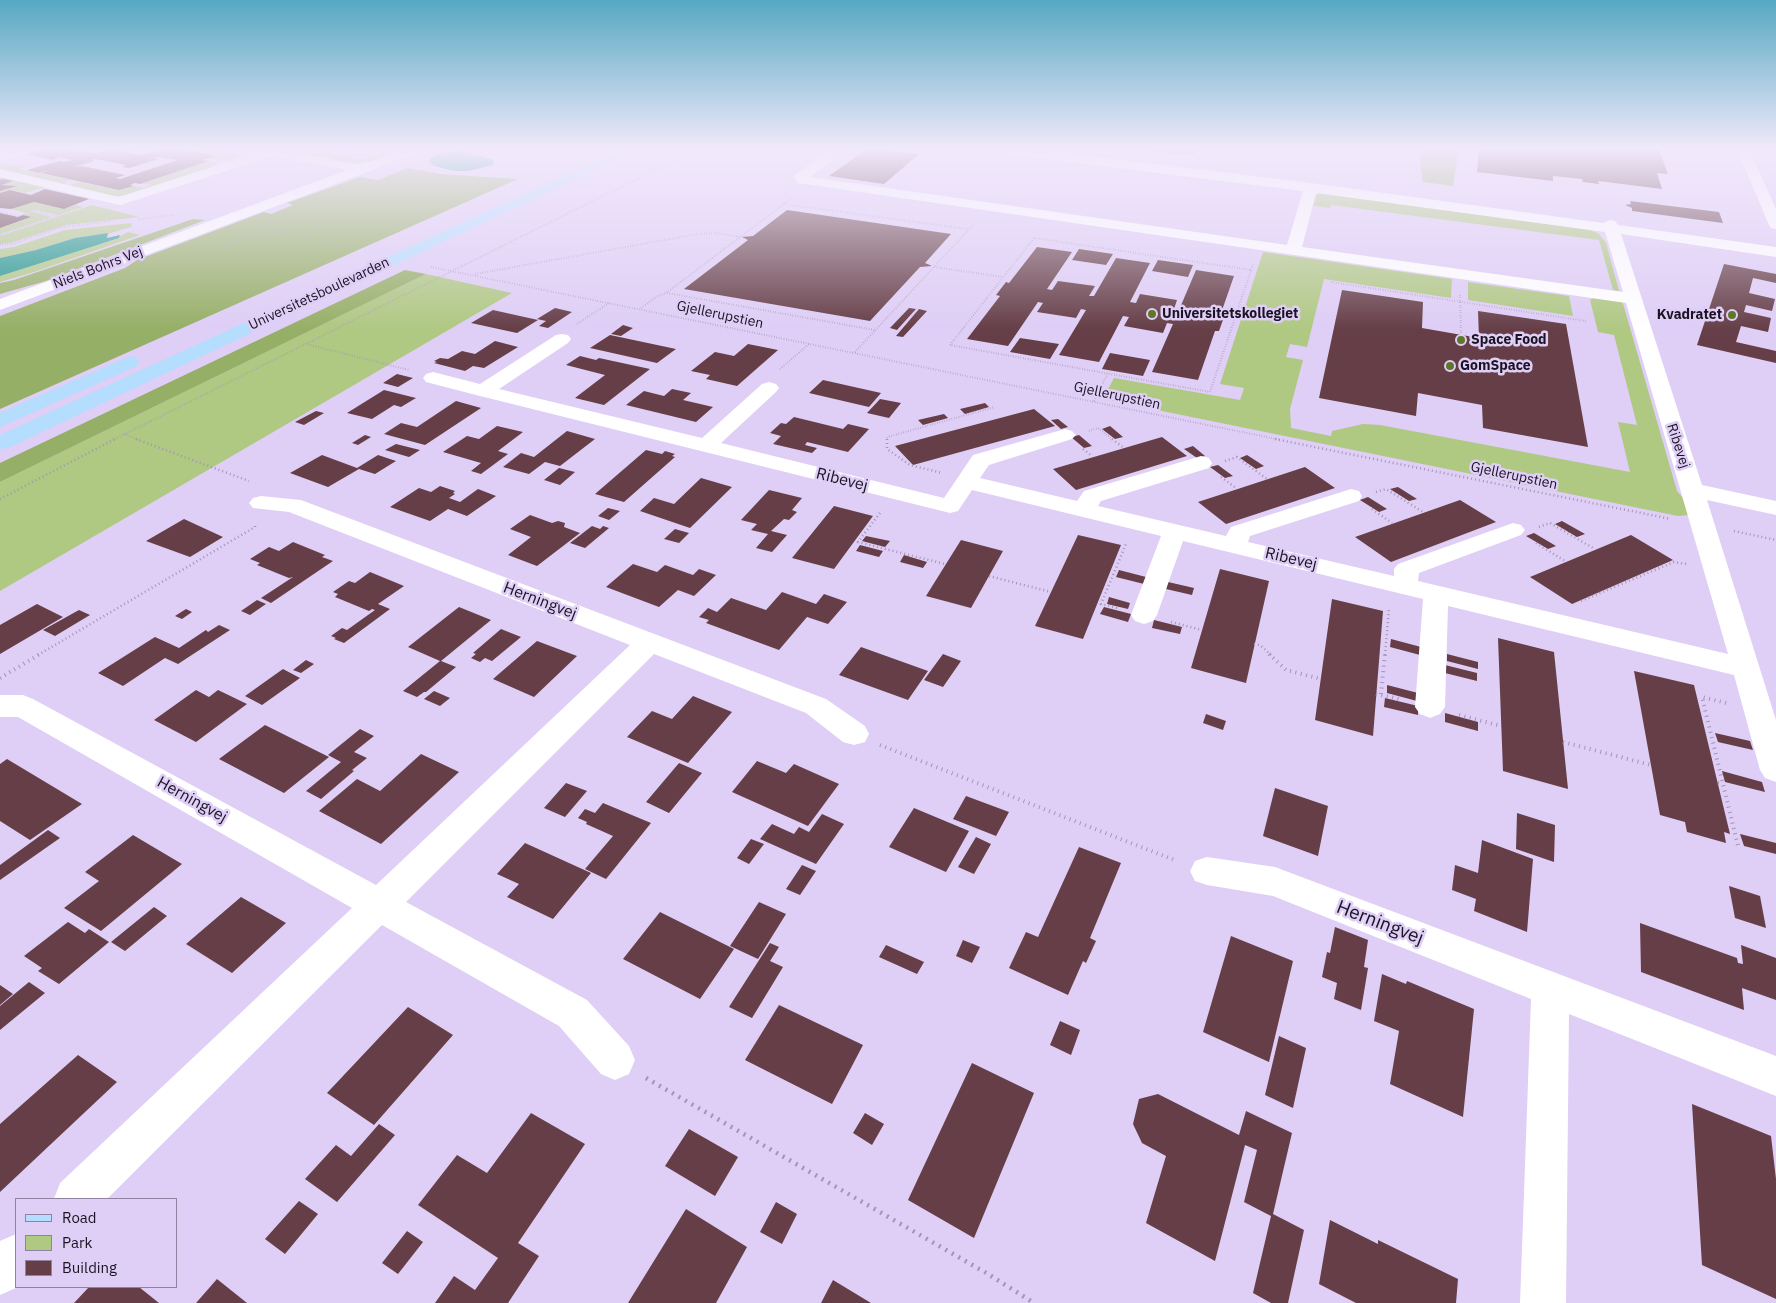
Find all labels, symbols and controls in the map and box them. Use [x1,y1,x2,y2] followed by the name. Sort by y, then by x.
[51,243,145,293] street label: Niels Bohrs Vej
[246,254,392,334] street label: Universitetsboulevarden
[675,298,765,332] street label: Gjellerupstien
[1162,306,1298,322] place label: Universitetskollegiet
[1657,307,1722,323] place label: Kvadratet
[1146,308,1158,320] marker: Universitetskollegiet
[1726,309,1738,321] marker: Kvadratet
[1471,332,1547,348] place label: Space Food
[1455,334,1467,346] marker: Space Food
[1460,358,1531,374] place label: GomSpace
[1444,360,1456,372] marker: GomSpace
[1072,379,1162,413] street label: Gjellerupstien
[1663,421,1693,471] street label: Ribevej
[1469,459,1559,493] street label: Gjellerupstien
[814,464,870,496] street label: Ribevej
[1263,544,1319,574] street label: Ribevej
[501,578,579,624] street label: Herningvej
[154,773,230,827] street label: Herningvej
[1333,896,1427,950] street label: Herningvej
[15,1198,178,1288] legend
[62,1208,97,1227] text: Road
[62,1233,92,1252] text: Park
[62,1258,117,1277] text: Building

